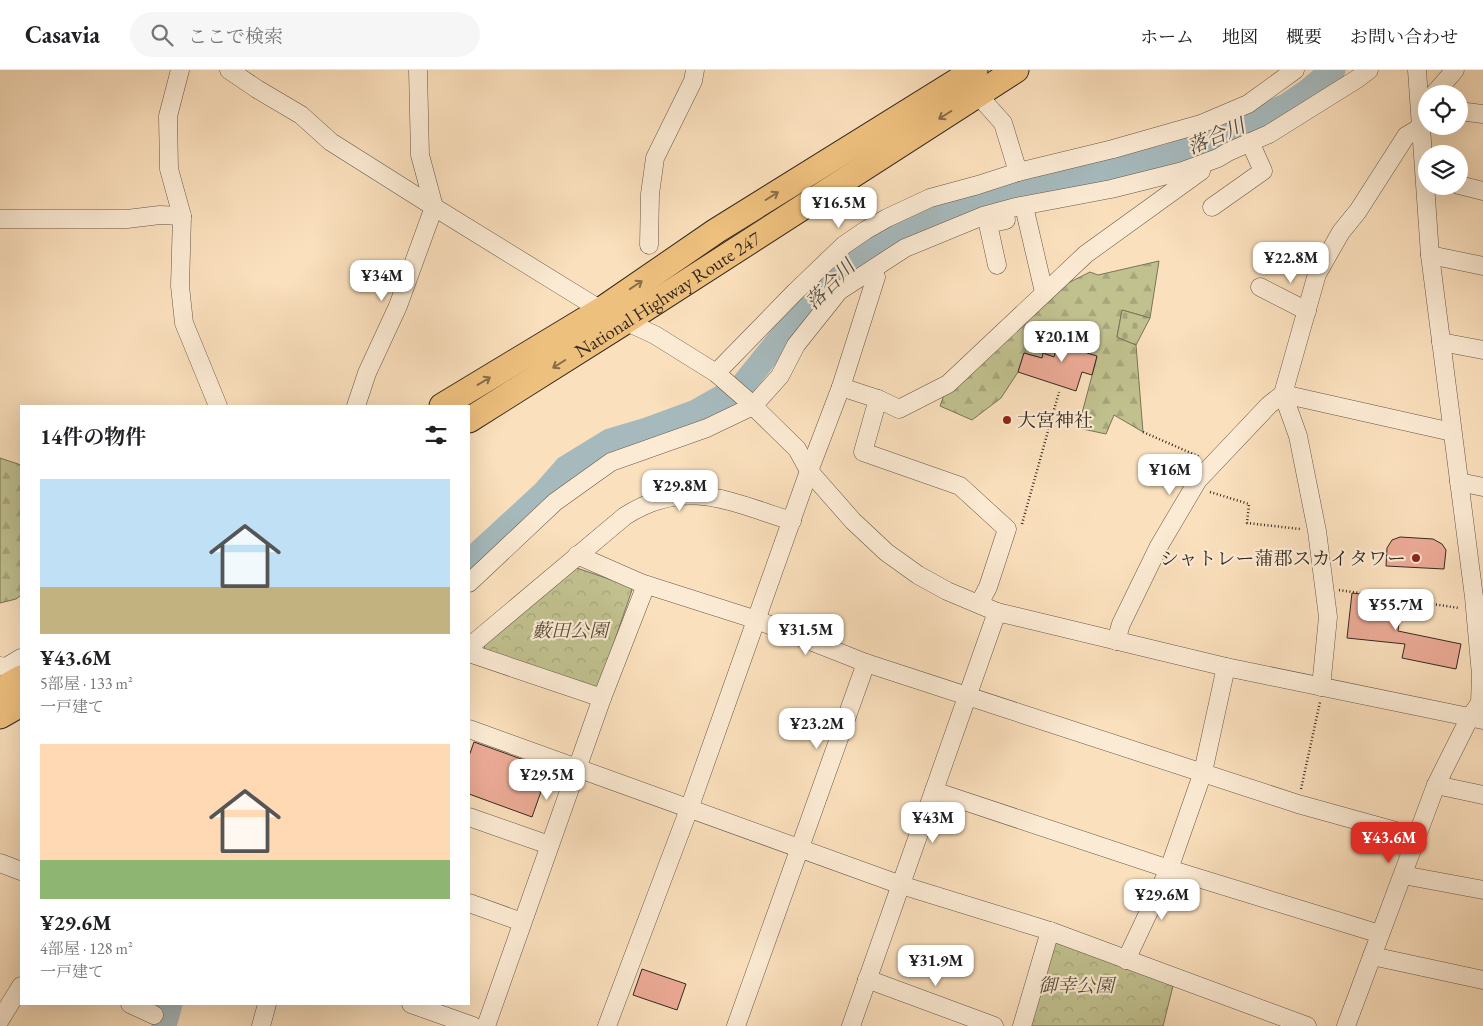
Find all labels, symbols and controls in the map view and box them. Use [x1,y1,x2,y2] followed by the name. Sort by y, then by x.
[130,12,480,57] search box
[25,19,100,50] text: Casavia
[148,21,176,49] icon: search
[188,24,283,49] text: ここで検索
[1140,25,1194,48] text: ホーム
[1222,25,1258,48] text: 地図
[1286,25,1322,48] text: 概要
[1350,25,1458,48] text: お問い合わせ
[1418,85,1468,195] map controls
[1418,85,1468,135] button: locate
[939,110,953,120] one-way arrow
[1183,112,1251,160] water label: 落合川
[1418,145,1468,195] button: layers
[798,186,880,229] pin: ¥16.5M
[765,191,779,201] one-way arrow
[812,192,866,213] text: ¥16.5M
[570,225,766,363] street label: National Highway Route 247
[1250,242,1332,284] pin: ¥22.8M
[1264,247,1318,268] text: ¥22.8M
[800,252,862,314] water label: 落合川
[352,260,412,302] pin: ¥34M
[361,265,403,286] text: ¥34M
[629,280,643,290] one-way arrow
[1021,320,1103,363] pin: ¥20.1M
[1035,326,1089,347] text: ¥20.1M
[552,359,566,369] one-way arrow
[476,375,490,385] one-way arrow
[1017,408,1093,433] place label: 大宮神社
[1001,414,1013,426] marker: 大宮神社
[422,421,450,449] icon: filters
[40,423,146,450] text: 14件の物件
[1140,454,1200,496] pin: ¥16M
[1149,459,1191,480] text: ¥16M
[639,470,721,512] pin: ¥29.8M
[653,475,707,496] text: ¥29.8M
[200,511,290,601] icon: home
[1160,546,1406,571] place label: シャトレー蒲郡スカイタワー
[1410,552,1422,564] marker: シャトレー蒲郡スカイタワー
[1355,588,1437,631] pin: ¥55.7M
[1369,594,1423,615] text: ¥55.7M
[765,614,847,656] pin: ¥31.5M
[532,618,611,643] park label: 藪田公園
[779,619,833,640] text: ¥31.5M
[40,644,111,671] text: ¥43.6M
[40,673,133,694] text: 5部屋 · 133 m²
[40,696,104,717] text: 一戸建て
[776,708,858,750] pin: ¥23.2M
[790,713,844,734] text: ¥23.2M
[506,758,588,801] pin: ¥29.5M
[520,764,574,785] text: ¥29.5M
[200,776,290,866] icon: home
[903,802,963,844] pin: ¥43M
[912,807,954,828] text: ¥43M
[1348,822,1430,864] pin: ¥43.6M
[1362,827,1416,848] text: ¥43.6M
[1121,878,1203,921] pin: ¥29.6M
[1135,884,1189,905] text: ¥29.6M
[40,909,111,936] text: ¥29.6M
[40,938,133,959] text: 4部屋 · 128 m²
[895,944,977,987] pin: ¥31.9M
[909,950,963,971] text: ¥31.9M
[40,961,104,982] text: 一戸建て
[1038,973,1117,998] park label: 御幸公園

